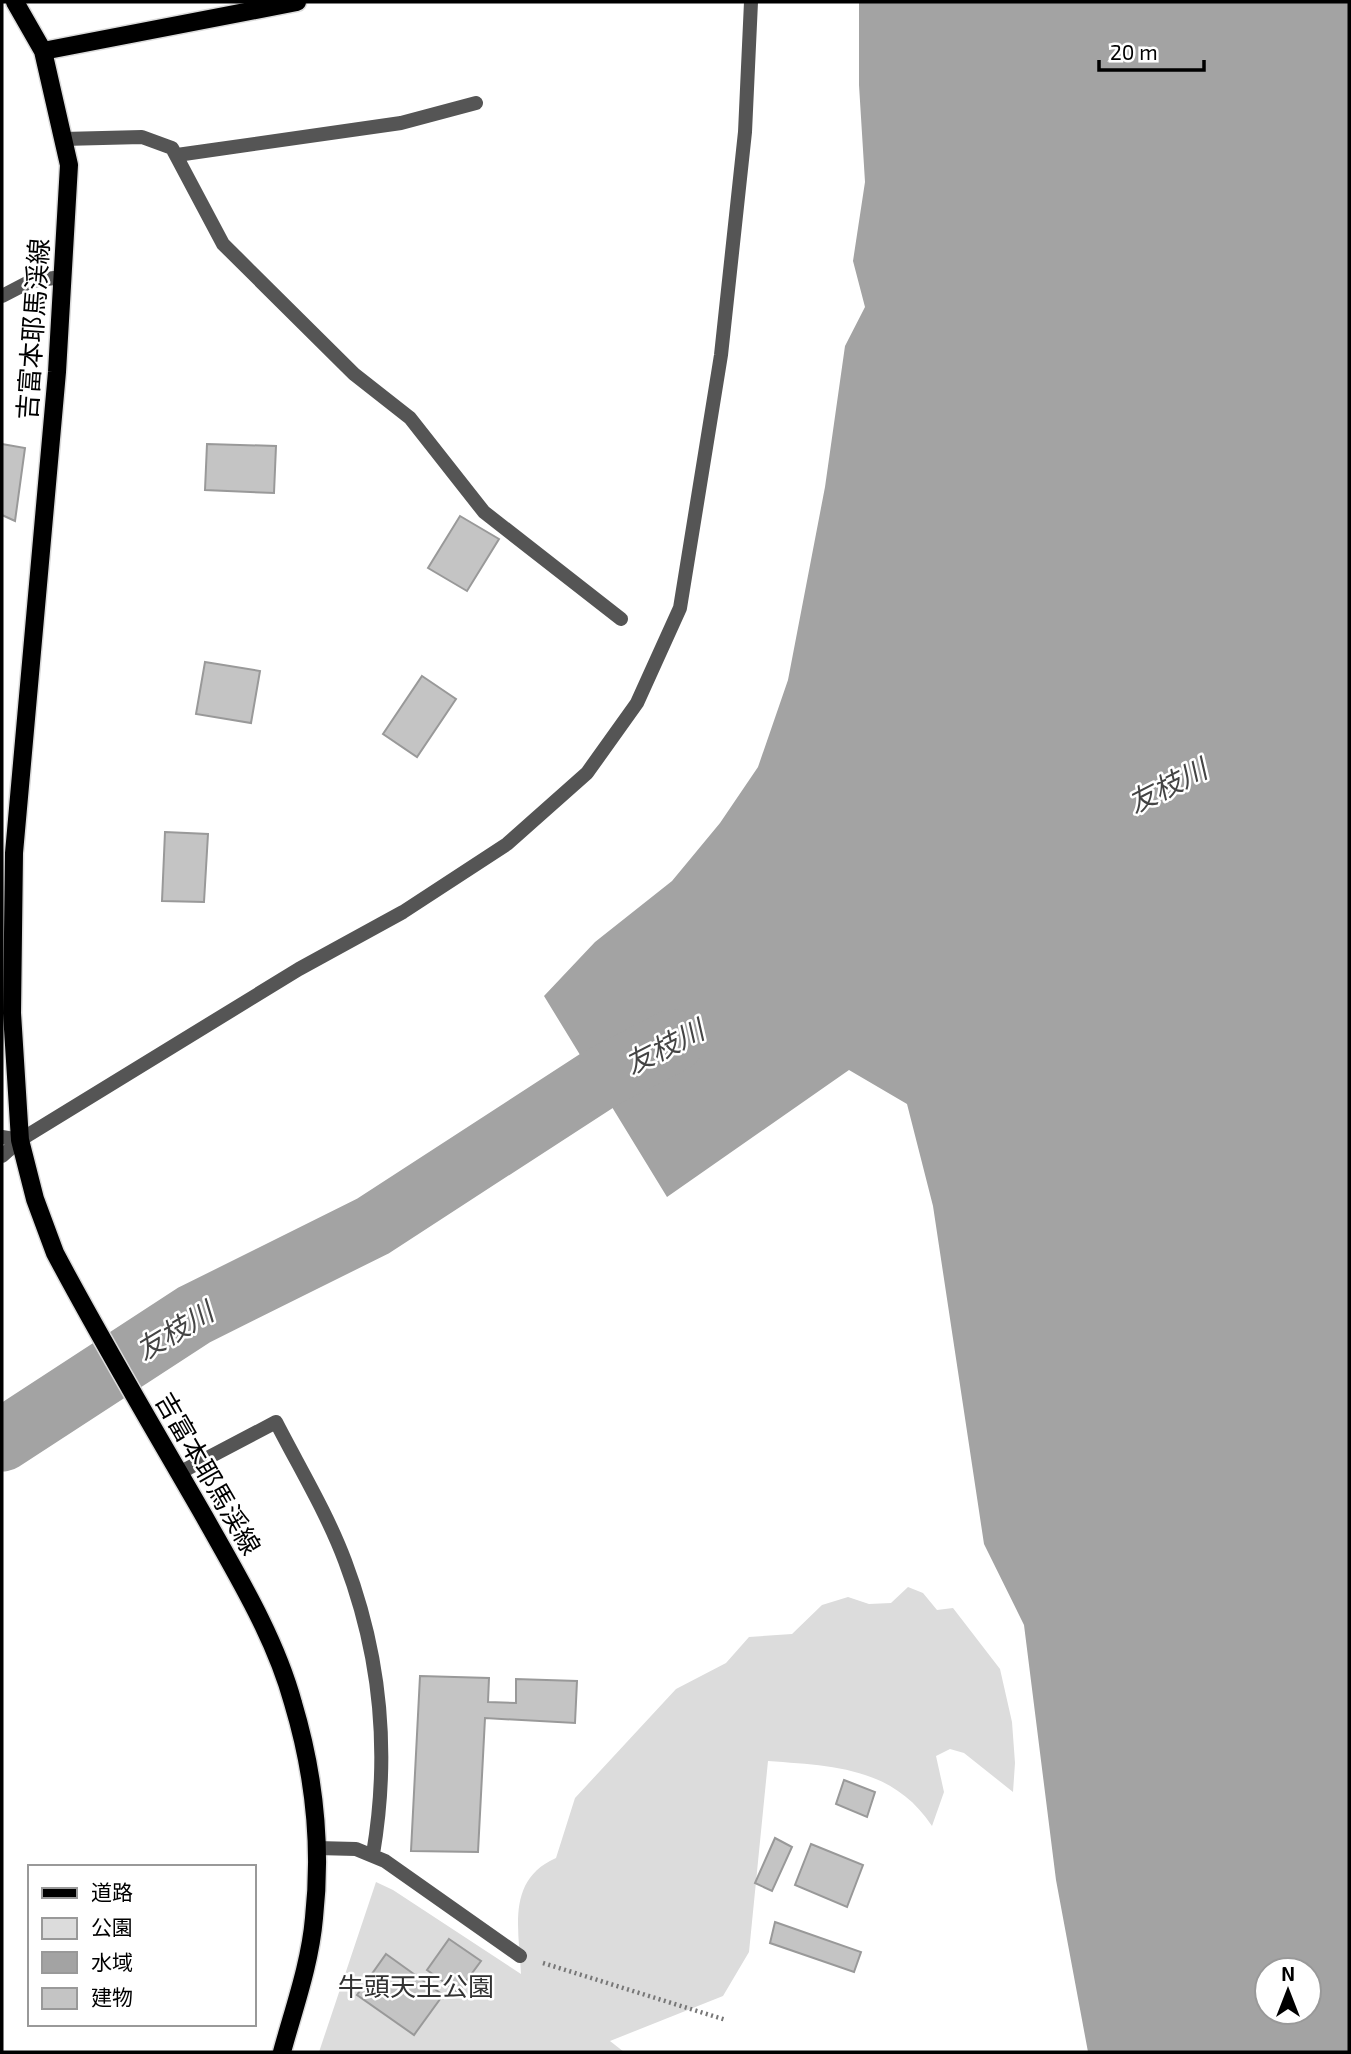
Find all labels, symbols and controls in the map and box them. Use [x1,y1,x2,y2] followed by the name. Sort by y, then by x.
[1099,28,1204,72] scale bar
[1110,39,1158,64] text: 20 m
[10,237,54,421] street label: 吉富本耶馬渓線
[1122,749,1215,819] water label: 友枝川
[619,1010,712,1080] water label: 友枝川
[129,1292,221,1366] water label: 友枝川
[150,1386,268,1560] street label: 吉富本耶馬渓線
[28,1865,256,2026] legend
[91,1879,133,1904] text: 道路
[91,1914,133,1939] text: 公園
[91,1949,133,1974] text: 水域
[1253,1956,1323,2026] north arrow
[1281,1962,1295,1985] text: N
[338,1970,494,2001] park label: 牛頭天王公園
[91,1984,133,2009] text: 建物

